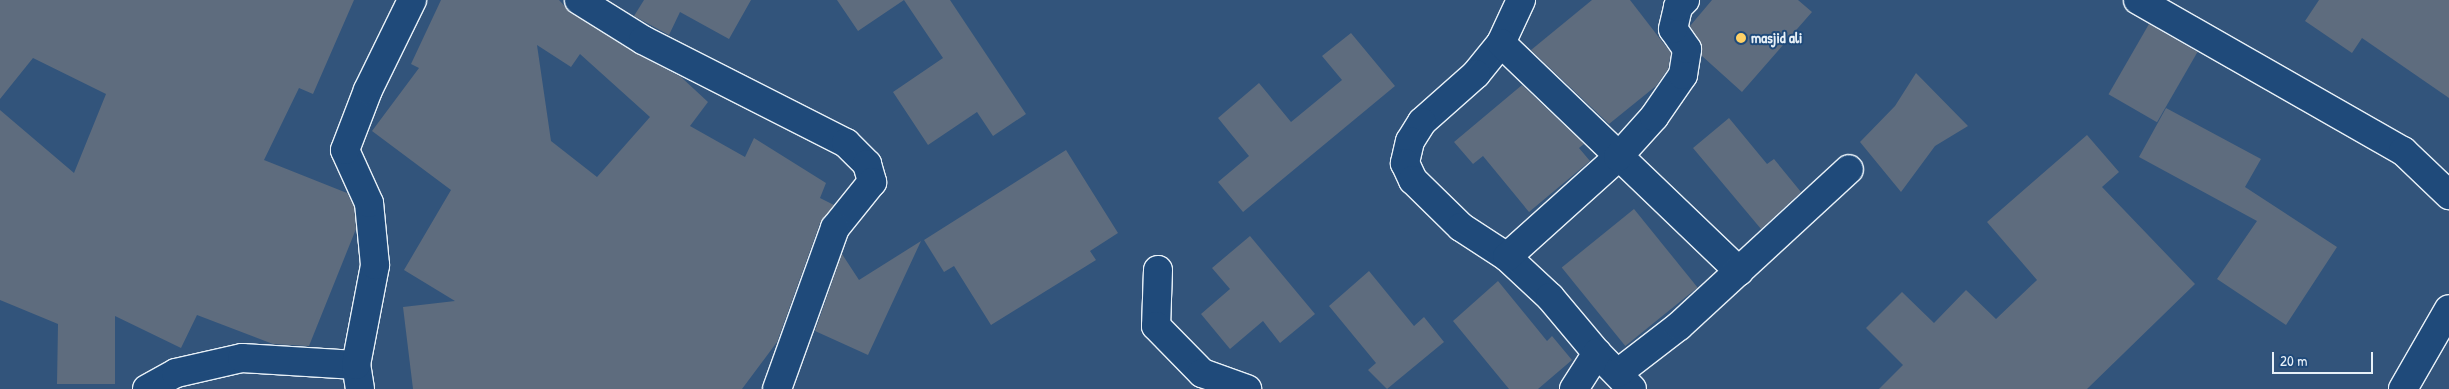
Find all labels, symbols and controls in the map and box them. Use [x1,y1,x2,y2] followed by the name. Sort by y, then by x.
[1751,29,1802,47] place label: masjid ali
[1735,32,1747,44] marker: masjid ali
[2274,342,2375,374] scale bar
[2280,350,2307,371] text: 20 m

